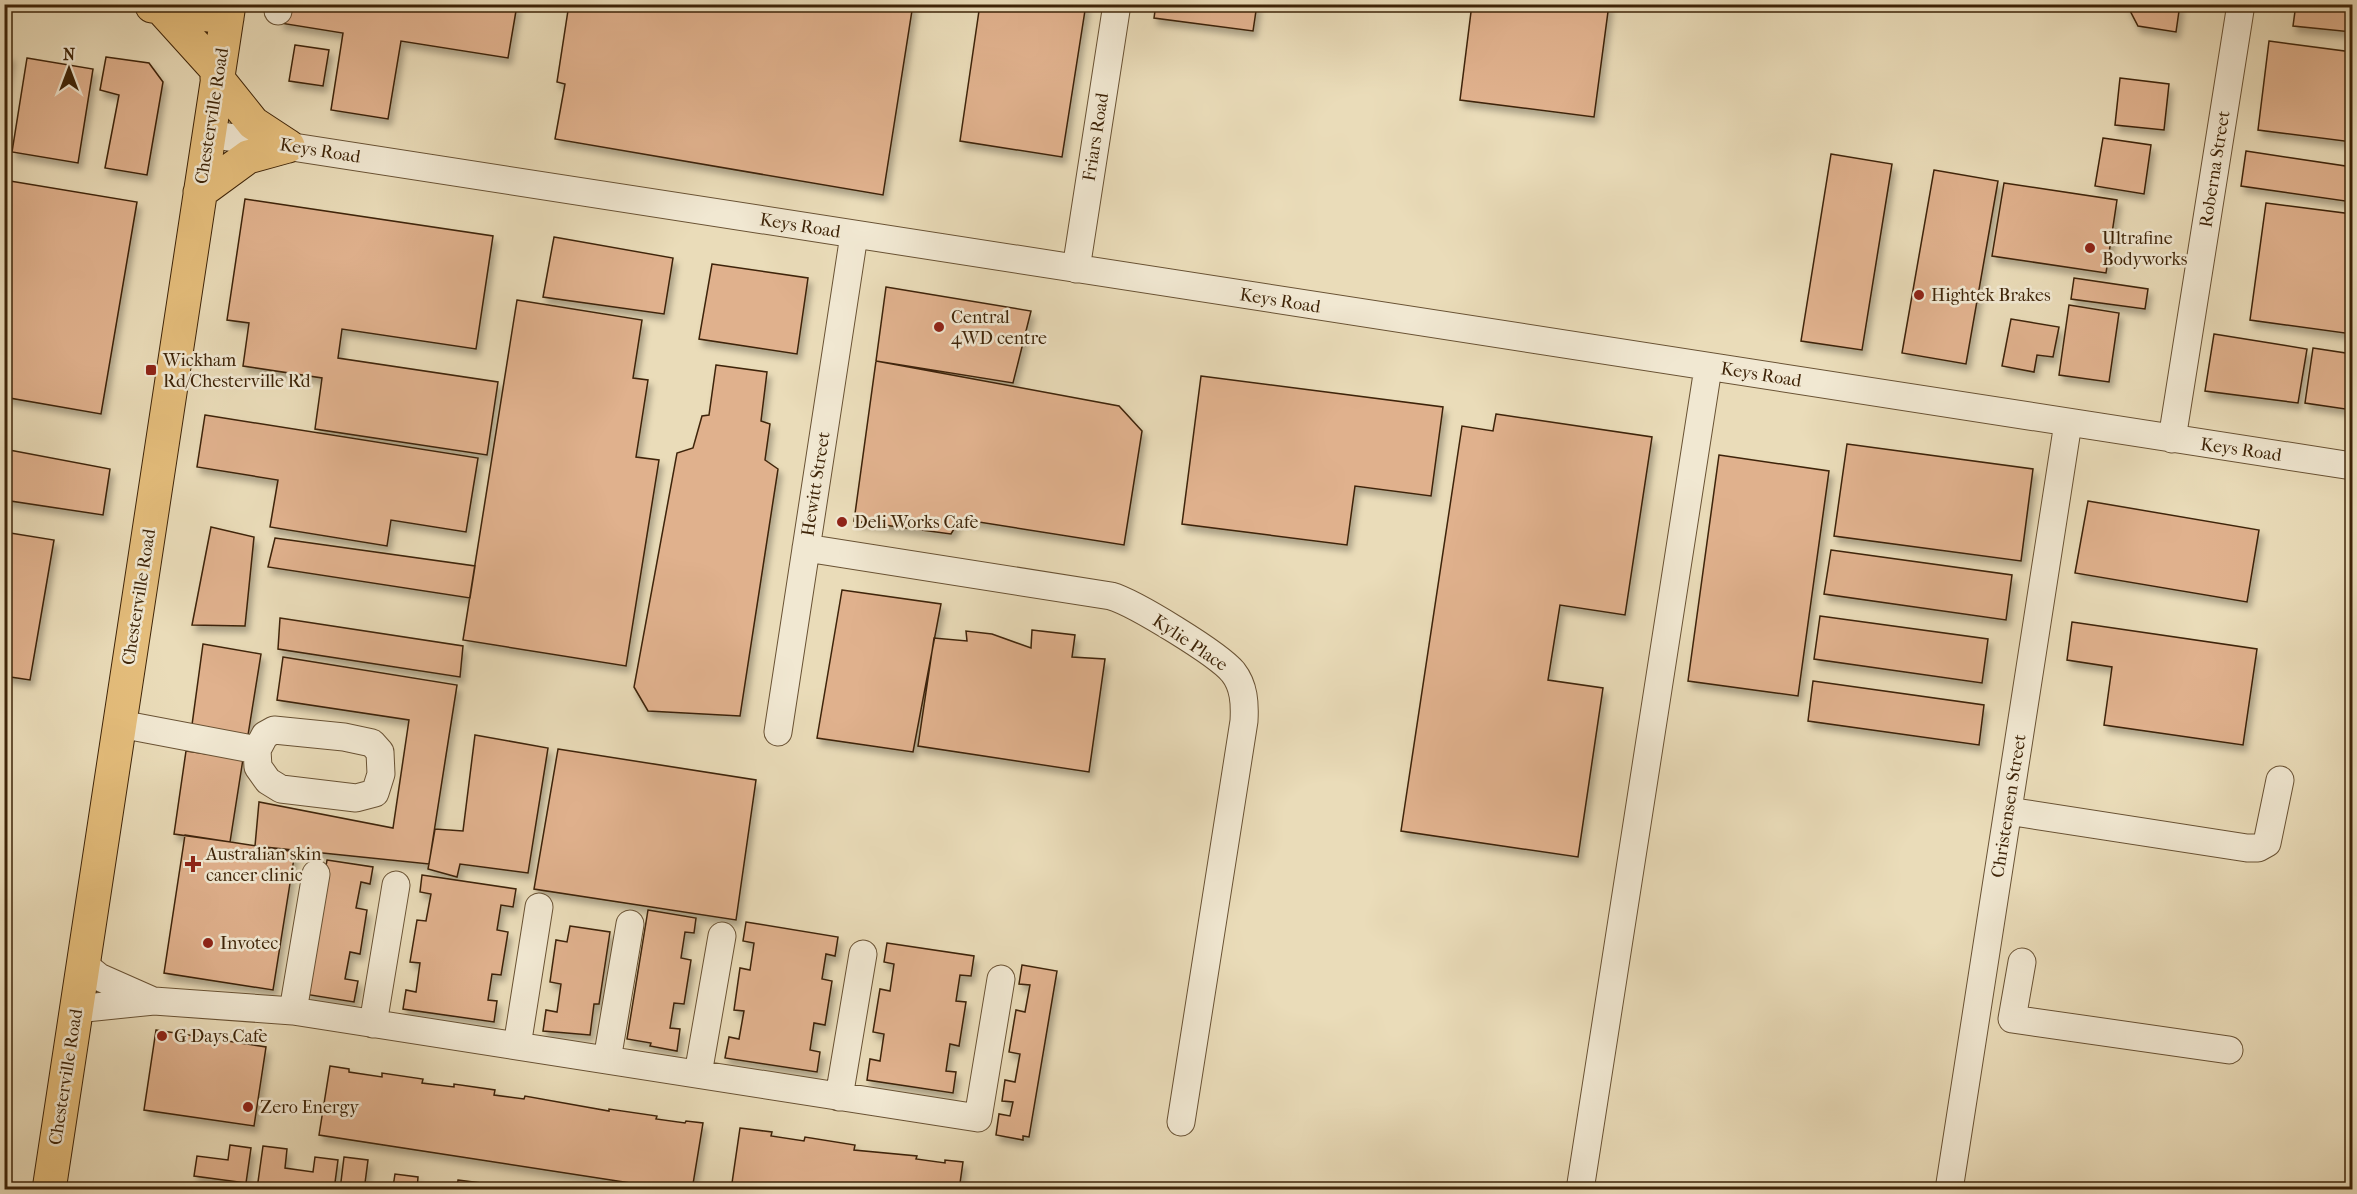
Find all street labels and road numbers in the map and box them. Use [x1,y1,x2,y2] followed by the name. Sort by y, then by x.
[191,46,233,186] street label: Chesterville Road
[1079,91,1113,183] street label: Friars Road
[2195,109,2235,229] street label: Roberna Street
[278,134,362,168] street label: Keys Road
[758,209,842,243] street label: Keys Road
[1238,284,1322,318] street label: Keys Road
[1719,358,1803,392] street label: Keys Road
[797,430,835,538] street label: Hewitt Street
[2199,434,2283,466] street label: Keys Road
[118,527,160,667] street label: Chesterville Road
[1148,610,1232,676] street label: Kylie Place
[1987,732,2031,879] street label: Christensen Street
[45,1007,87,1147] street label: Chesterville Road

